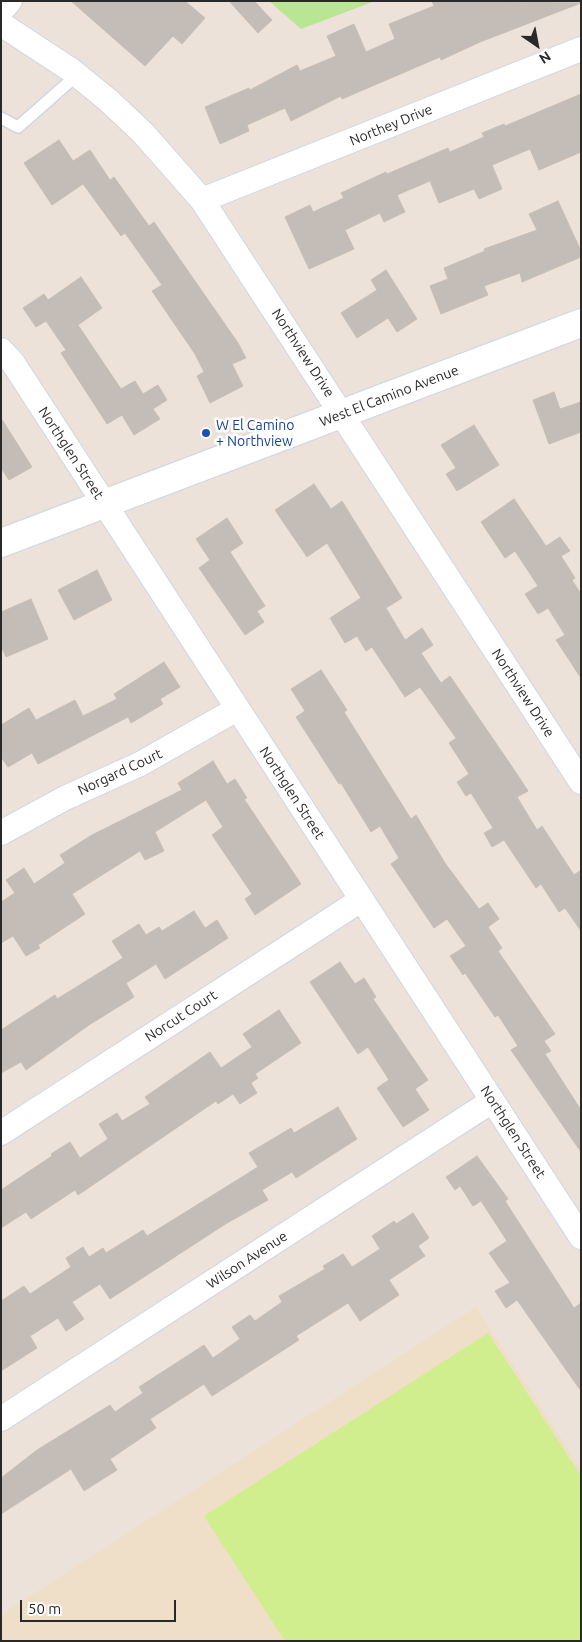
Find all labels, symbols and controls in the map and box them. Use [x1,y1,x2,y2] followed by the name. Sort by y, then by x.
[512,20,562,70] north arrow
[536,48,554,67] text: N
[347,101,435,149] street label: Northey Drive
[268,306,338,400] street label: Northview Drive
[317,362,461,430] street label: West El Camino Avenue
[35,404,107,502] street label: Northglen Street
[216,417,294,450] place label: W El Camino + Northview
[200,427,212,439] marker: W El Camino + Northview
[488,646,558,740] street label: Northview Drive
[256,744,328,842] street label: Northglen Street
[75,745,165,799] street label: Norgard Court
[142,987,220,1045] street label: Norcut Court
[477,1083,549,1181] street label: Northglen Street
[203,1228,291,1292] street label: Wilson Avenue
[22,1590,179,1622] scale bar
[28,1600,61,1617] text: 50 m

